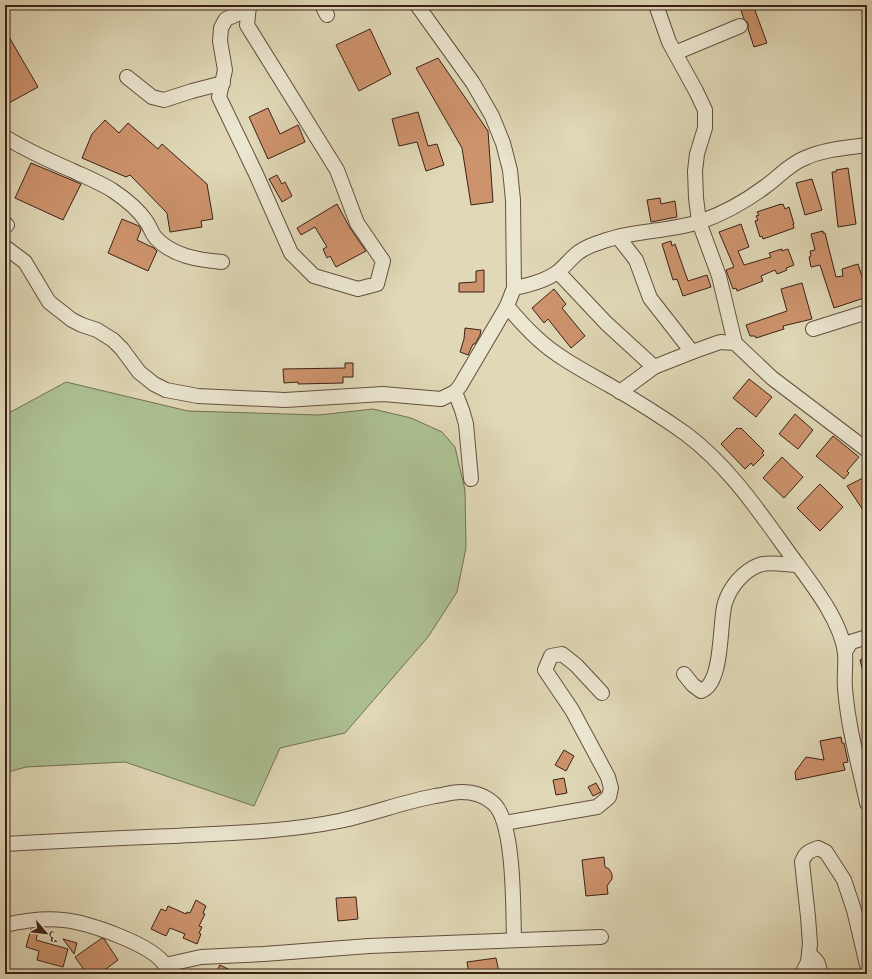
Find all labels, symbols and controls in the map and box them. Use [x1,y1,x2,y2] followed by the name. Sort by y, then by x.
[26,913,66,953] north arrow
[46,930,61,944] text: ش

